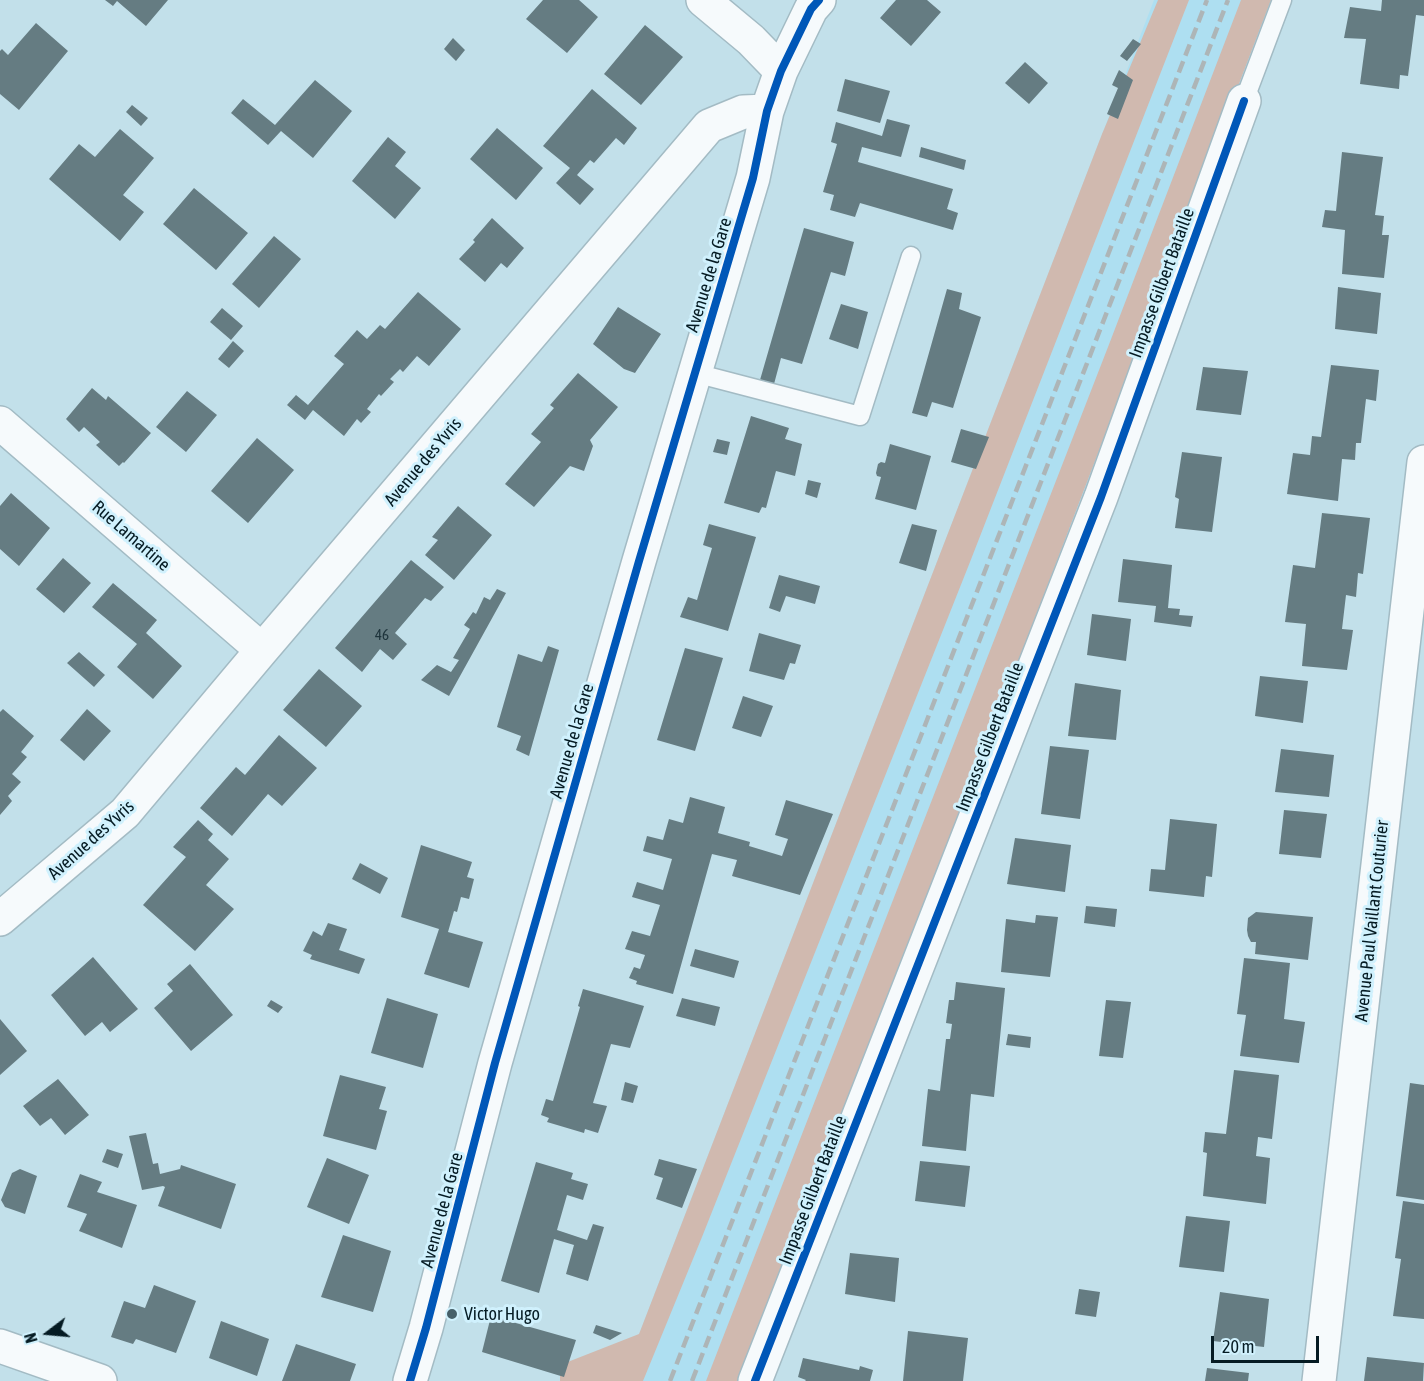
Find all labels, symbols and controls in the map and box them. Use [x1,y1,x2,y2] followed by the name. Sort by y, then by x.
[1125,205,1199,361] street label: Impasse Gilbert Bataille
[681,215,737,335] street label: Avenue de la Gare
[380,413,466,511] street label: Avenue des Yvris
[88,496,174,576] street label: Rue Lamartine
[375,626,389,644] house number: 46
[952,659,1028,815] street label: Impasse Gilbert Bataille
[545,681,599,801] street label: Avenue de la Gare
[43,796,139,884] street label: Avenue des Yvris
[1351,819,1393,1023] street label: Avenue Paul Vaillant Couturier
[775,1112,851,1268] street label: Impasse Gilbert Bataille
[416,1150,468,1270] street label: Avenue de la Gare
[18,1303,78,1363] north arrow
[464,1303,540,1325] place label: Victor Hugo
[445,1307,459,1321] marker: Victor Hugo
[1214,1324,1322,1362] scale bar
[21,1331,41,1345] text: N
[1222,1336,1254,1357] text: 20 m

